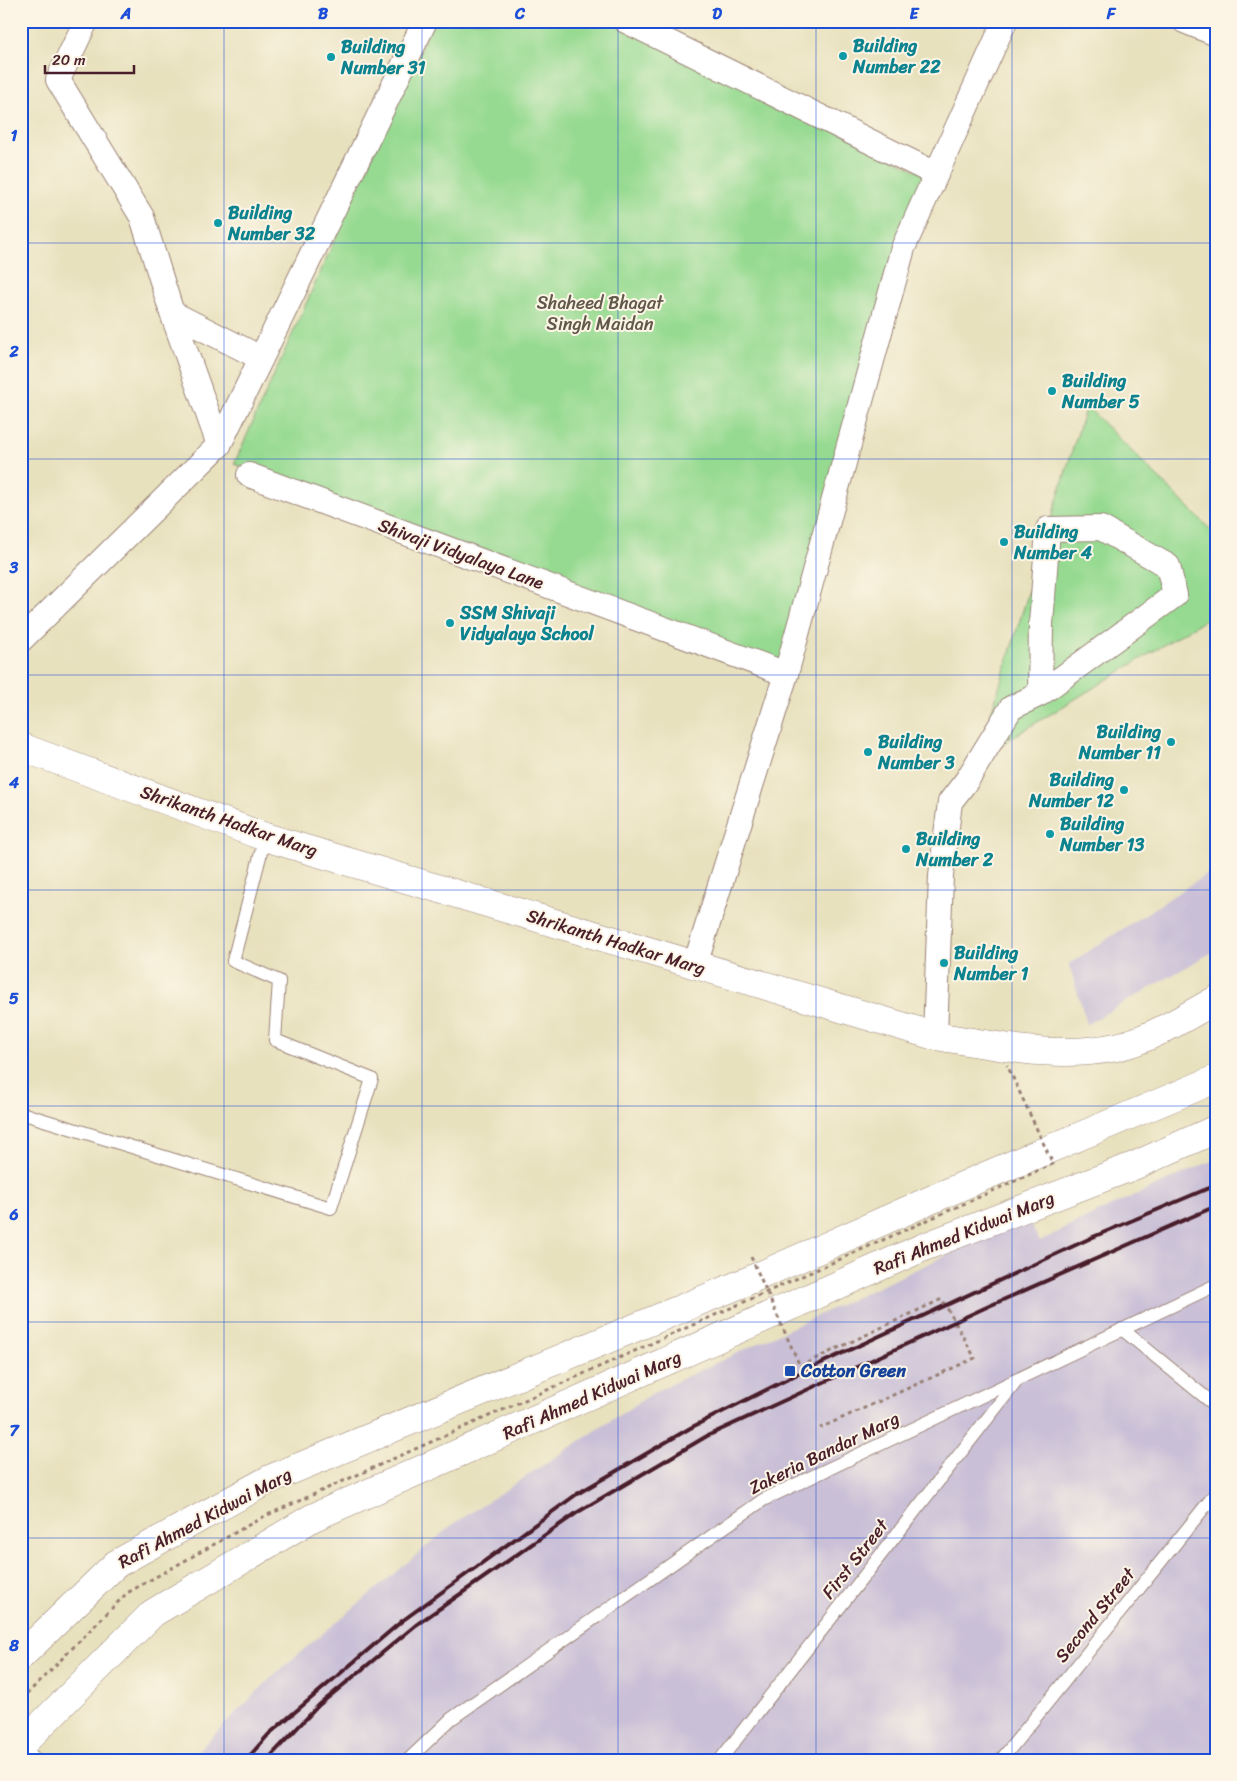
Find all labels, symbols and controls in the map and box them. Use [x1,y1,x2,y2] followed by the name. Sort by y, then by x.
[120,0,131,28] text: A
[318,0,329,28] text: B
[514,0,526,28] text: C
[712,0,722,28] text: D
[910,0,920,28] text: E
[1106,0,1117,28] text: F
[852,30,941,83] place label: Building Number 22
[340,31,426,84] place label: Building Number 31
[45,42,134,74] scale bar
[52,47,86,73] text: 20 m
[837,50,849,62] marker: Building Number 22
[325,51,337,63] marker: Building Number 31
[11,121,18,150] text: 1
[227,197,316,250] place label: Building Number 32
[212,217,224,229] marker: Building Number 32
[537,287,664,340] park label: Shaheed Bhagat Singh Maidan
[8,337,19,366] text: 2
[1061,365,1140,418] place label: Building Number 5
[1046,385,1058,397] marker: Building Number 5
[374,509,549,599] street label: Shivaji Vidyalaya Lane
[1013,516,1093,569] place label: Building Number 4
[998,536,1010,548] marker: Building Number 4
[9,553,19,582] text: 3
[459,597,595,650] place label: SSM Shivaji Vidyalaya School
[444,617,456,629] marker: SSM Shivaji Vidyalaya School
[1078,716,1161,769] place label: Building Number 11
[877,726,955,779] place label: Building Number 3
[1165,736,1177,748] marker: Building Number 11
[862,746,874,758] marker: Building Number 3
[1028,764,1115,817] place label: Building Number 12
[8,768,19,797] text: 4
[136,776,322,866] street label: Shrikanth Hadkar Marg
[1118,784,1130,796] marker: Building Number 12
[1059,808,1145,861] place label: Building Number 13
[915,823,994,876] place label: Building Number 2
[1044,828,1056,840] marker: Building Number 13
[900,843,912,855] marker: Building Number 2
[523,900,709,984] street label: Shrikanth Hadkar Marg
[953,937,1029,990] place label: Building Number 1
[938,957,950,969] marker: Building Number 1
[9,984,19,1013] text: 5
[868,1182,1060,1284] street label: Rafi Ahmed Kidwai Marg
[8,1200,19,1229] text: 6
[497,1341,687,1449] street label: Rafi Ahmed Kidwai Marg
[800,1355,906,1387] place label: Cotton Green
[783,1364,797,1378] marker: Cotton Green
[743,1403,905,1503] street label: Zakeria Bandar Marg
[9,1416,20,1445] text: 7
[112,1459,298,1577] street label: Rafi Ahmed Kidwai Marg
[813,1511,897,1606] street label: First Street
[1046,1560,1144,1670] street label: Second Street
[8,1631,19,1660] text: 8

